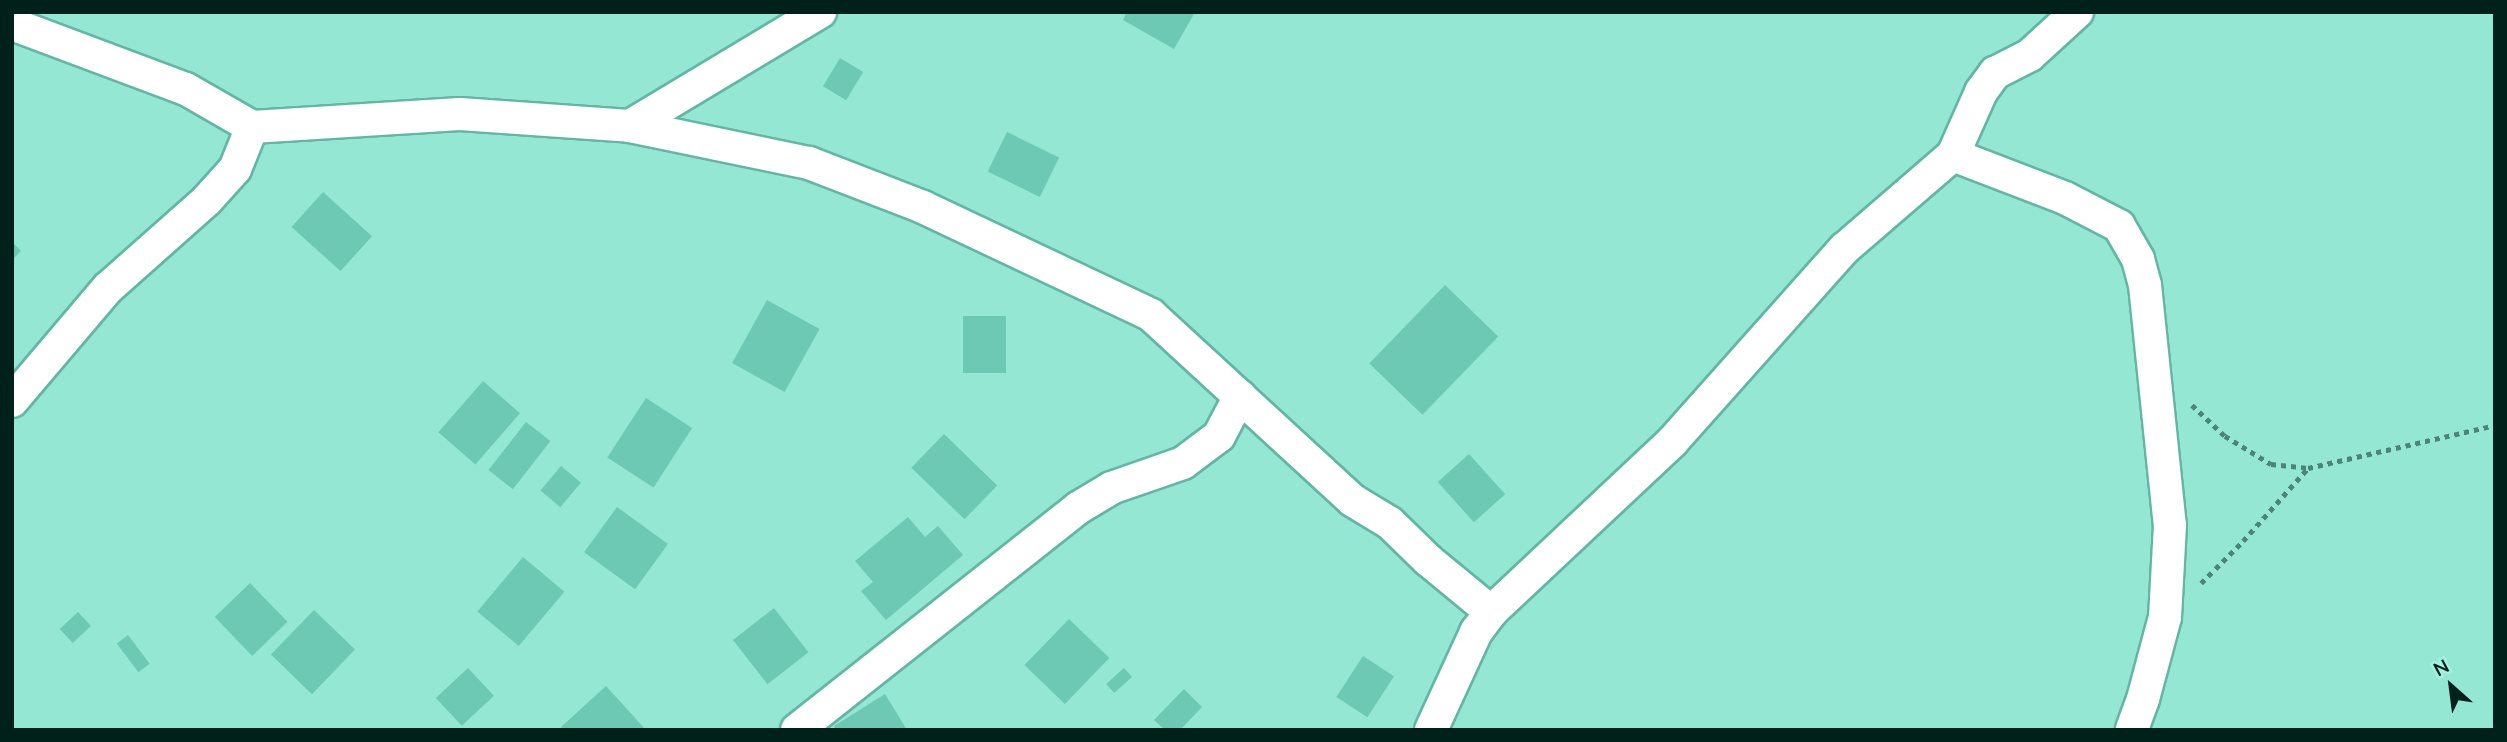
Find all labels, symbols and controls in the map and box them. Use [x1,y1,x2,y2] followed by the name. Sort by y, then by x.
[2416,651,2486,721] north arrow
[2429,653,2453,681] text: N

